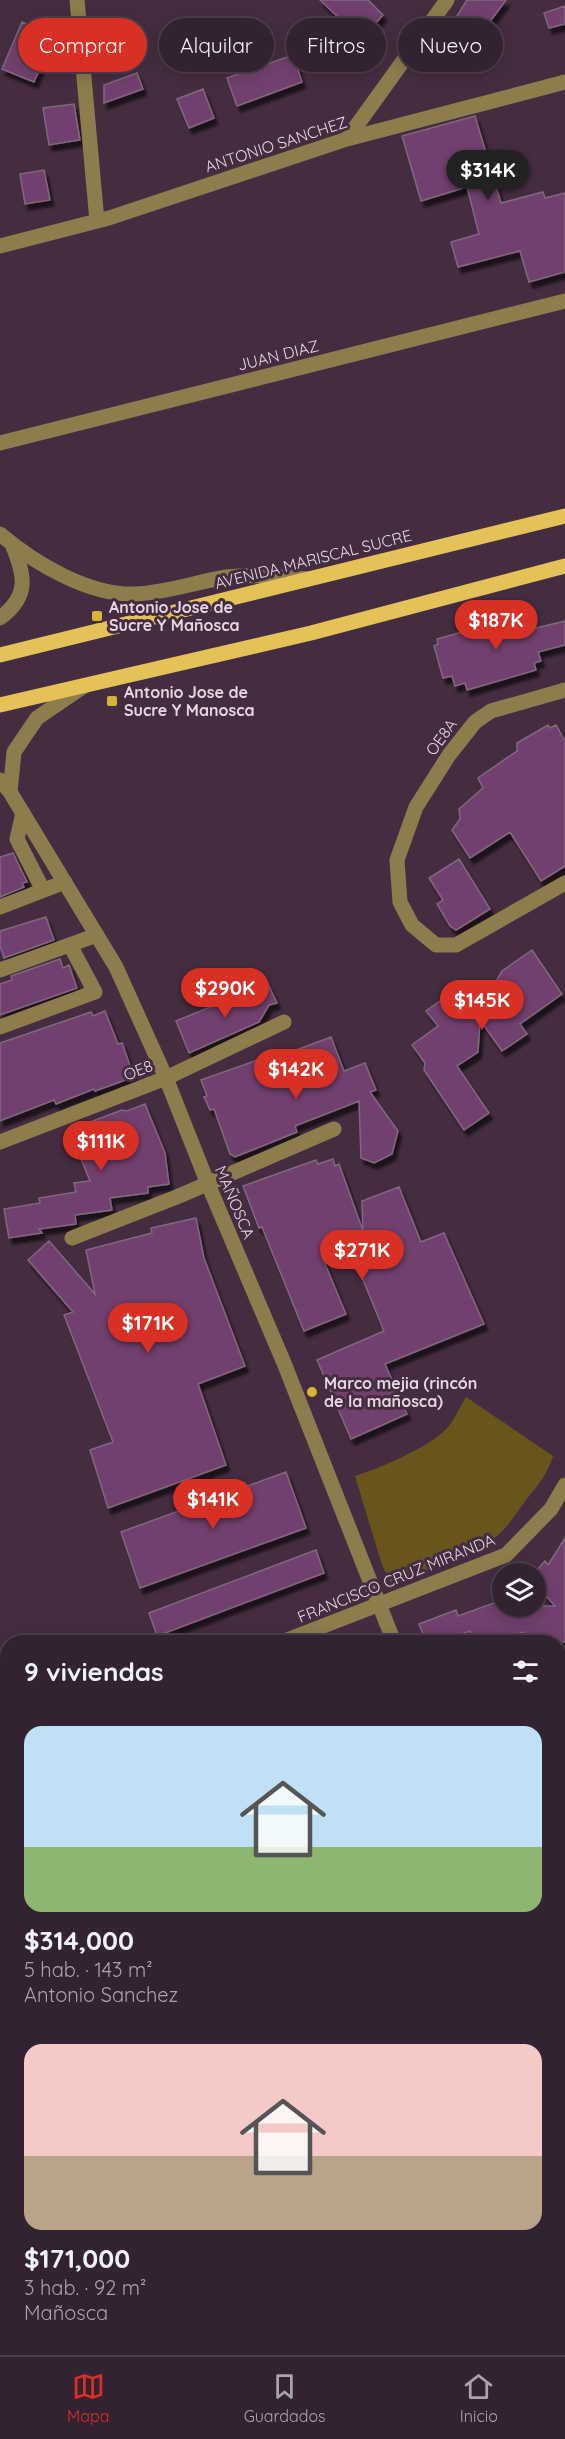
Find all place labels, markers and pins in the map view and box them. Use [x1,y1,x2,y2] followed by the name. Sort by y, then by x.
[446,150,530,201] pin: $314K
[109,597,240,635] place label: Antonio Jose de Sucre Y Mañosca
[454,600,538,651] pin: $187K
[90,609,104,623] marker: Antonio Jose de Sucre Y Mañosca
[124,682,255,720] place label: Antonio Jose de Sucre Y Manosca
[105,694,119,708] marker: Antonio Jose de Sucre Y Manosca
[183,968,267,1019] pin: $290K
[440,980,524,1031] pin: $145K
[254,1049,338,1100] pin: $142K
[59,1121,143,1172] pin: $111K
[320,1230,404,1281] pin: $271K
[106,1303,190,1354] pin: $171K
[324,1373,477,1411] place label: Marco mejia (rincón de la mañosca)
[305,1385,319,1399] marker: Marco mejia (rincón de la mañosca)
[171,1479,255,1530] pin: $141K

